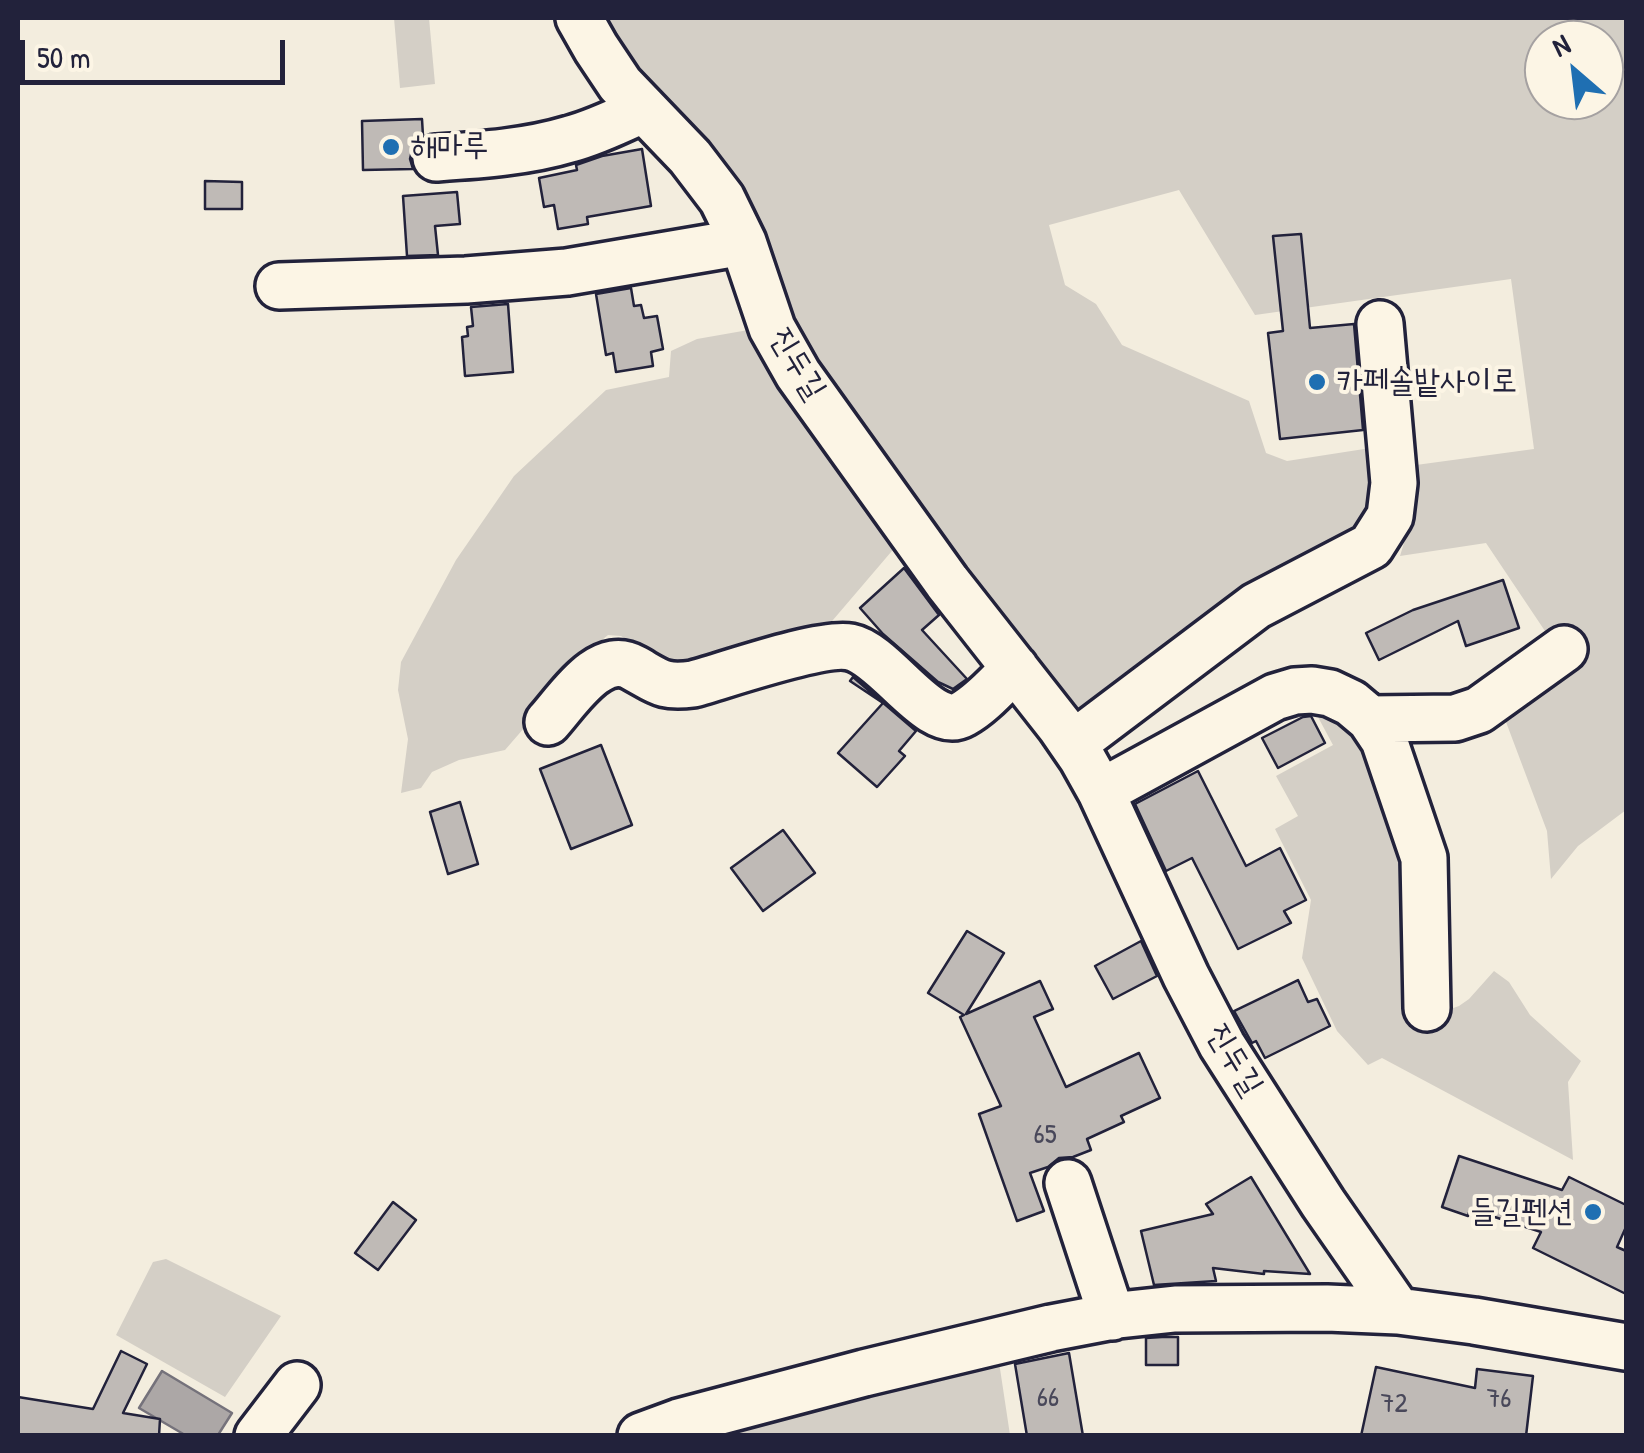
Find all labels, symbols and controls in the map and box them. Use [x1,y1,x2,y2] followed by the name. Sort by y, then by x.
[25,20,290,82] scale bar
[1524,20,1624,120] north arrow
[1545,25,1576,66] text: N
[37,37,90,77] text: 50 m
[411,128,488,166] place label: 해마루
[380,136,402,158] marker: 해마루
[761,321,833,407] street label: 진두길
[1337,363,1517,401] place label: 카페솔밭사이로
[1306,371,1328,393] marker: 카페솔밭사이로
[1198,1017,1270,1103] street label: 진두길
[1033,1119,1057,1153] house number: 65
[1470,1193,1573,1231] place label: 들길펜션
[1582,1201,1604,1223] marker: 들길펜션
[1037,1382,1059,1416] house number: 66
[1486,1383,1512,1417] house number: 76
[1381,1388,1407,1422] house number: 72

